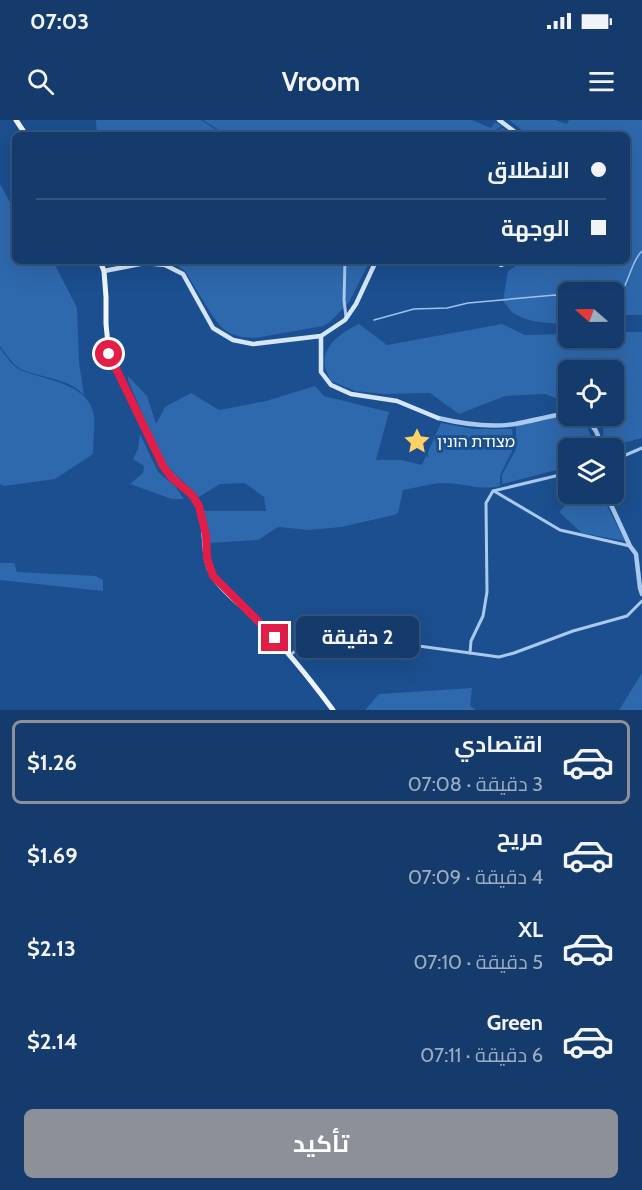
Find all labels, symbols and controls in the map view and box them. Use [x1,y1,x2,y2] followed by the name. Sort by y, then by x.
[30,8,89,35] text: 07:03
[24,65,57,98] icon: search
[282,65,360,98] text: Vroom
[585,65,618,98] icon: menu
[487,157,570,184] text: الانطلاق
[501,215,570,242] text: الوجهة
[558,282,624,348] north arrow
[558,282,624,504] map controls
[95,340,122,367] route start
[558,360,624,426] button: locate
[402,426,432,456] place icon: מצודת הונין
[437,432,515,451] place label: מצודת הונין
[558,438,624,504] button: layers
[296,617,419,659] callout: 2 دقيقة
[261,624,288,651] route end
[322,625,393,649] text: 2 دقيقة
[454,731,543,758] text: اقتصادي
[561,735,615,789] icon: car
[27,749,77,776] text: $1.26
[408,772,543,796] text: 3 دقيقة · 07:08
[497,824,543,851] text: مريح
[561,828,615,882] icon: car
[27,842,78,869] text: $1.69
[408,865,543,889] text: 4 دقيقة · 07:09
[518,916,543,943] text: XL
[561,921,615,975] icon: car
[27,935,76,962] text: $2.13
[413,950,543,974] text: 5 دقيقة · 07:10
[487,1009,543,1036] text: Green
[561,1014,615,1068] icon: car
[27,1028,78,1055] text: $2.14
[420,1043,543,1067] text: 6 دقيقة · 07:11
[24,1109,618,1178] button: تأكيد

